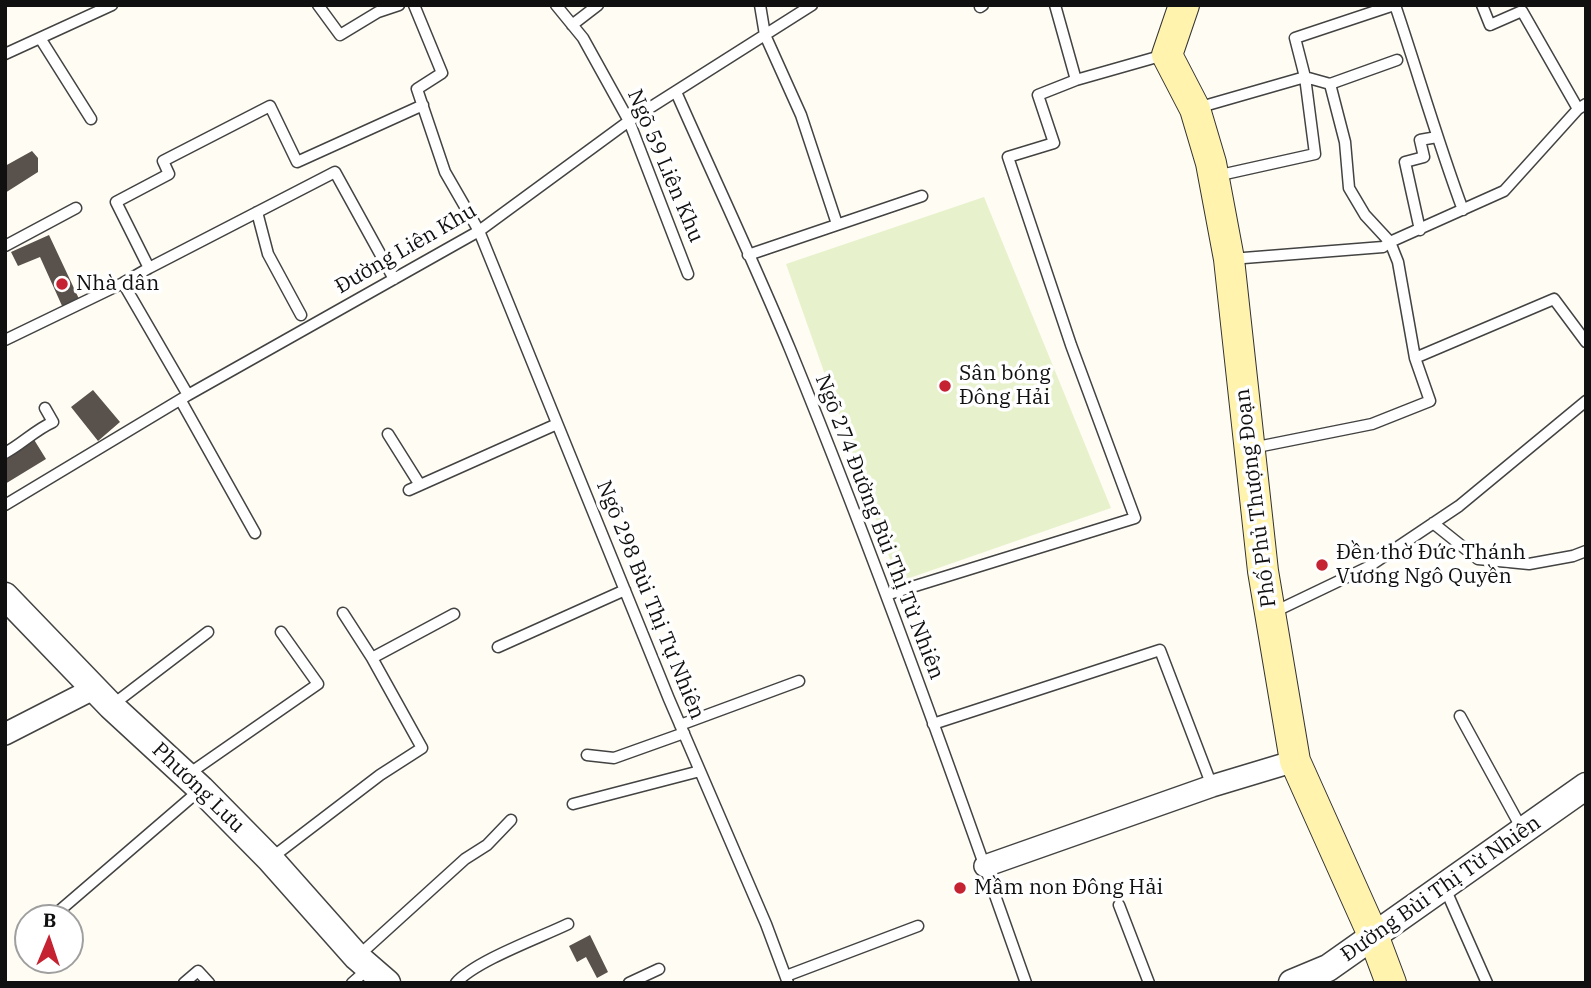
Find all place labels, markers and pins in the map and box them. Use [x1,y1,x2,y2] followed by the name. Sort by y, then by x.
[76,271,159,297] place label: Nhà dân
[54,276,70,292] marker: Nhà dân
[959,361,1051,411] place label: Sân bóng Đông Hải
[937,378,953,394] marker: Sân bóng Đông Hải
[1336,540,1526,590] place label: Đền thờ Đức Thánh Vương Ngô Quyền
[1314,557,1330,573] marker: Đền thờ Đức Thánh Vương Ngô Quyền
[974,875,1163,901] place label: Mầm non Đông Hải
[952,880,968,896] marker: Mầm non Đông Hải

